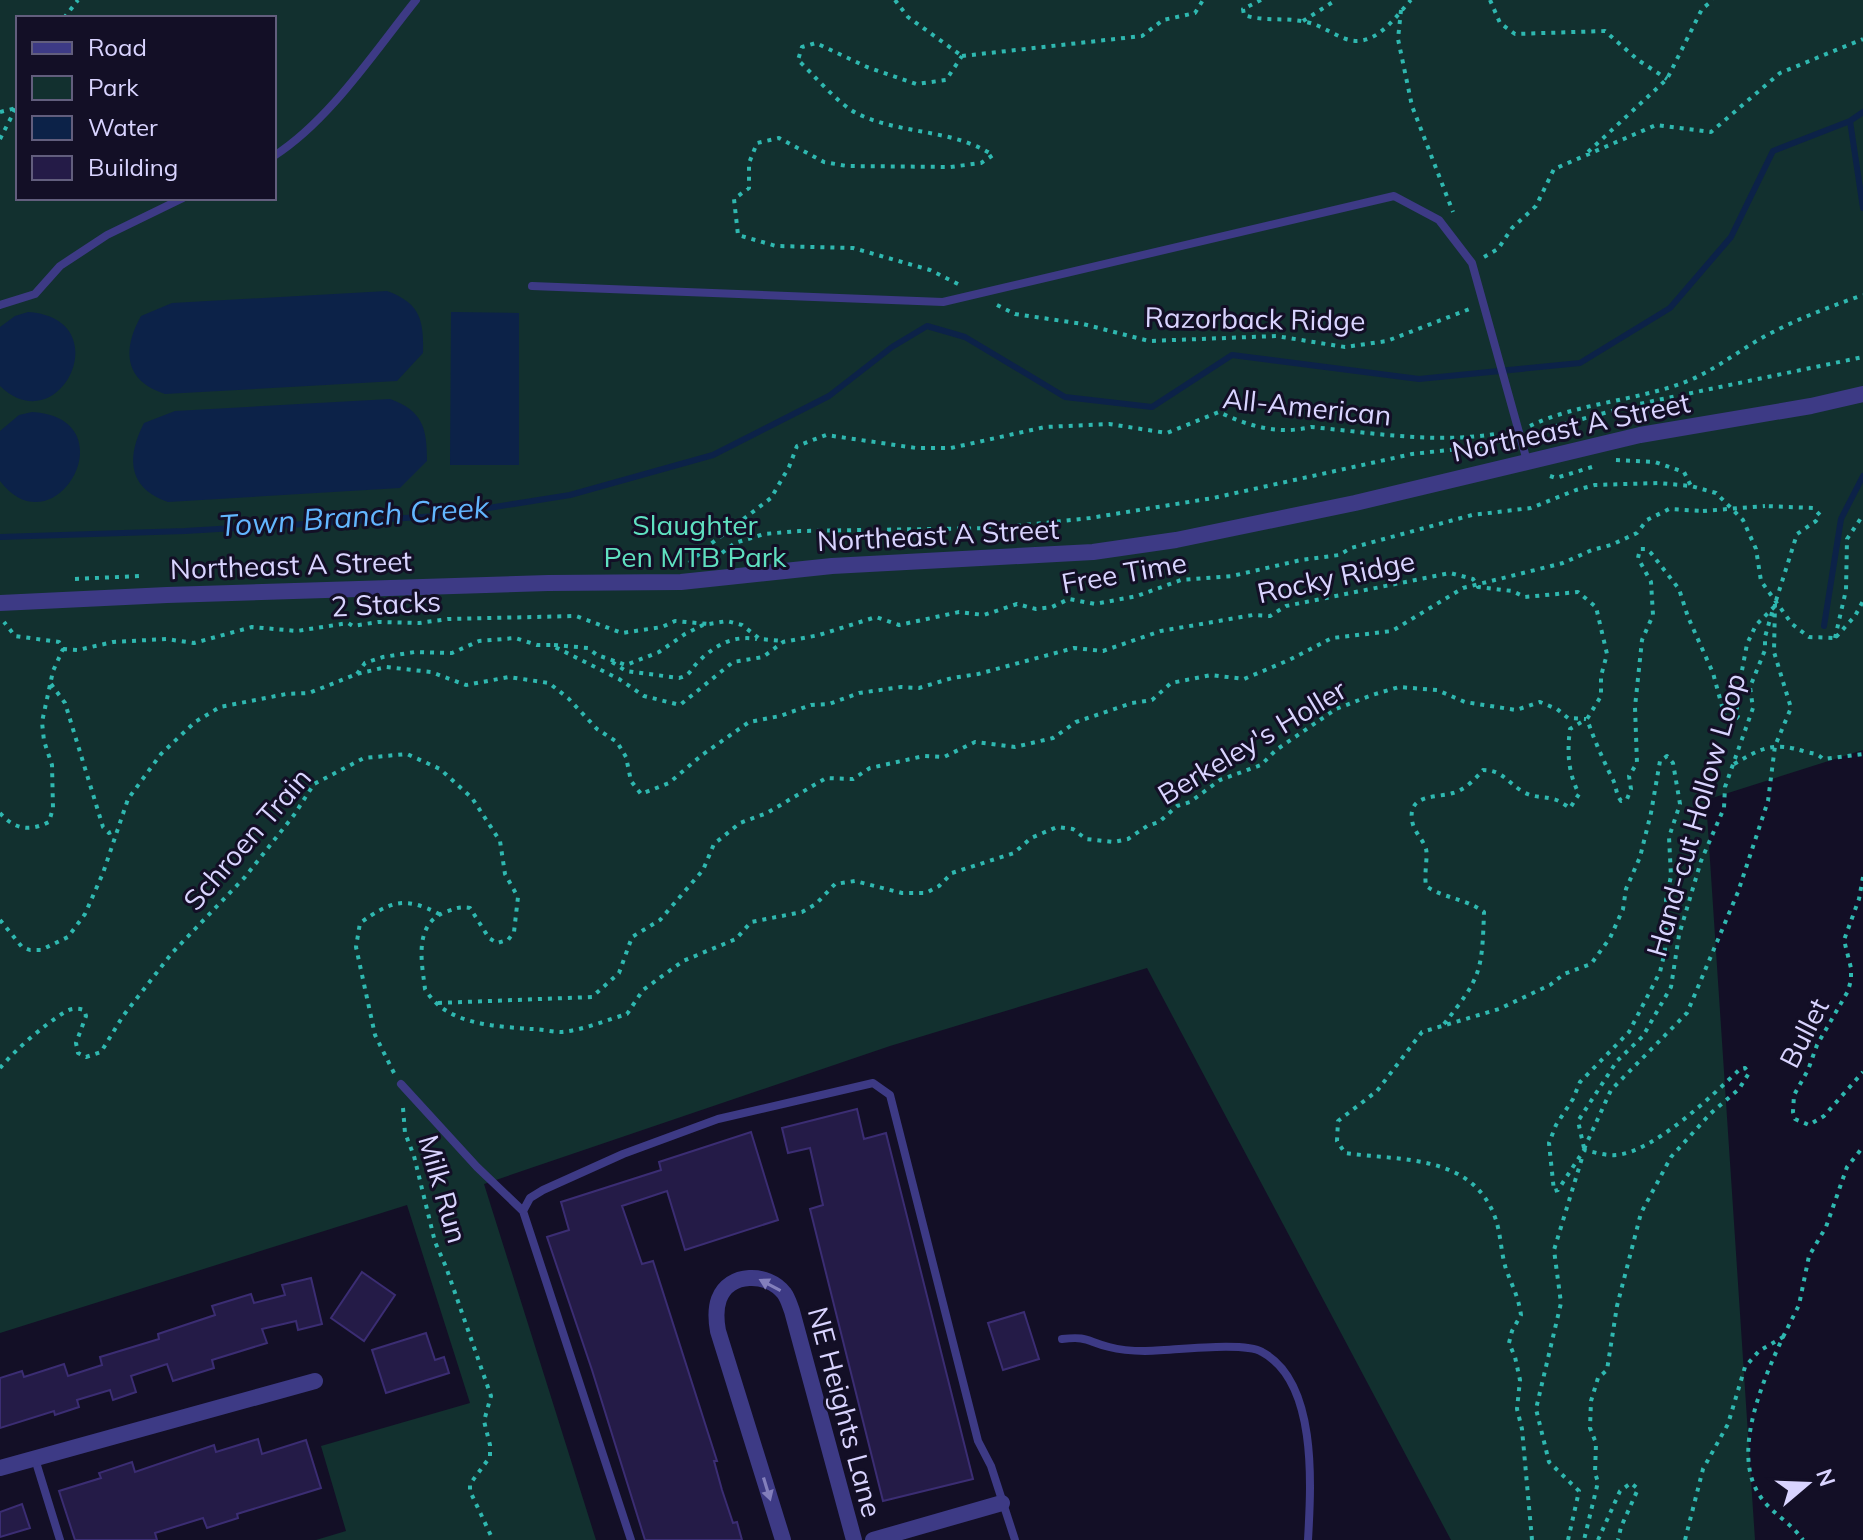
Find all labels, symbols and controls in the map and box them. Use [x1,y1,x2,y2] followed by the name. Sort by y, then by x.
[16,16,276,200] legend
[88,32,147,62] text: Road
[88,72,139,102] text: Park
[88,112,158,142] text: Water
[88,152,178,182] text: Building
[1144,299,1366,338] street label: Razorback Ridge
[1221,380,1393,433] street label: All-American
[1449,384,1693,469] street label: Northeast A Street
[218,488,492,544] water label: Town Branch Creek
[604,507,787,574] park label: Slaughter Pen MTB Park
[816,511,1060,558] street label: Northeast A Street
[169,543,413,586] street label: Northeast A Street
[1254,543,1418,610] street label: Rocky Ridge
[1059,544,1189,601] street label: Free Time
[330,583,442,624] street label: 2 Stacks
[1638,669,1753,961] street label: Hand-cut Hollow Loop
[1151,671,1353,812] street label: Berkeley's Holler
[175,760,318,917] street label: Schroen Train
[1771,992,1836,1073] street label: Bullet
[411,1131,476,1247] street label: Milk Run
[759,1278,781,1292] one-way arrow
[801,1303,890,1521] street label: NE Heights Lane
[1767,1444,1847,1524] north arrow
[1810,1465,1842,1490] text: N
[761,1477,774,1501] one-way arrow

